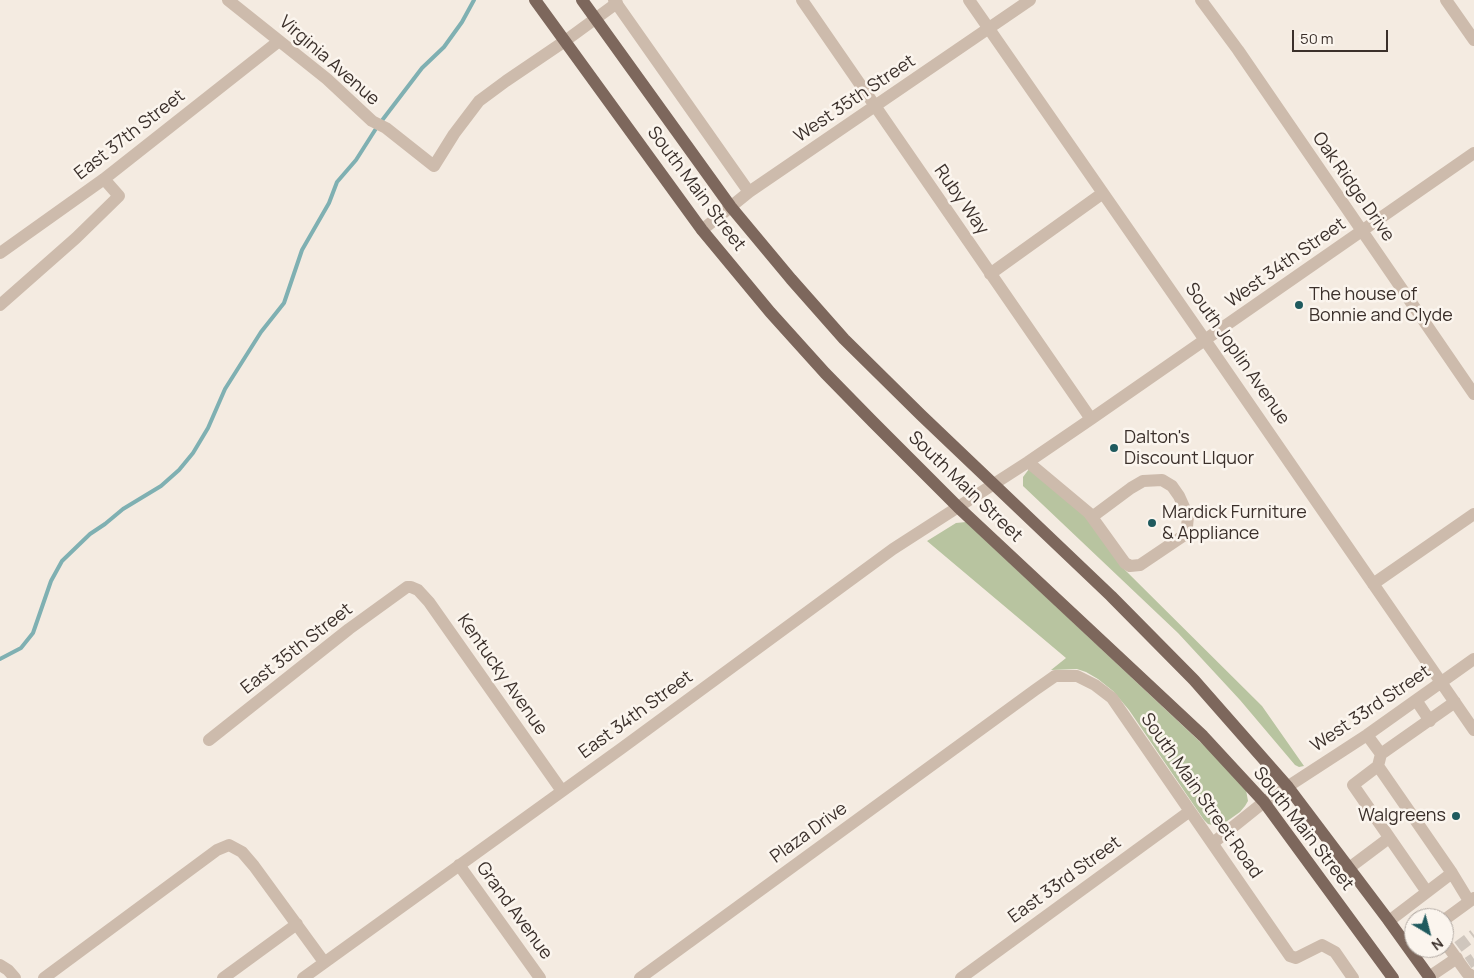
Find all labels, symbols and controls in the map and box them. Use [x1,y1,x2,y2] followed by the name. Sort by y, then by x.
[274,12,384,110] street label: Virginia Avenue
[1294,20,1390,52] scale bar
[1300,28,1334,49] text: 50 m
[790,51,920,147] street label: West 35th Street
[71,85,189,185] street label: East 37th Street
[642,122,750,256] street label: South Main Street
[1307,128,1399,246] street label: Oak Ridge Drive
[929,161,993,239] street label: Ruby Way
[1222,214,1350,312] street label: West 34th Street
[1180,279,1294,429] street label: South Joplin Avenue
[1309,284,1453,326] place label: The house of Bonnie and Clyde
[1293,299,1305,311] marker: The house of Bonnie and Clyde
[903,427,1027,547] street label: South Main Street
[1124,427,1254,469] place label: Dalton's Discount LIquor
[1108,442,1120,454] marker: Dalton's Discount LIquor
[1162,502,1307,544] place label: Mardick Furniture & Appliance
[1146,517,1158,529] marker: Mardick Furniture & Appliance
[237,599,357,699] street label: East 35th Street
[452,610,552,740] street label: Kentucky Avenue
[1307,661,1435,757] street label: West 33rd Street
[575,666,697,764] street label: East 34th Street
[1136,709,1266,883] street label: South Main Street Road
[1248,763,1358,895] street label: South Main Street
[766,798,852,868] street label: Plaza Drive
[1358,805,1446,827] place label: Walgreens
[1450,810,1462,822] marker: Walgreens
[1005,832,1125,928] street label: East 33rd Street
[471,858,557,964] street label: Grand Avenue
[1404,908,1454,958] north arrow
[1428,934,1447,955] text: N

